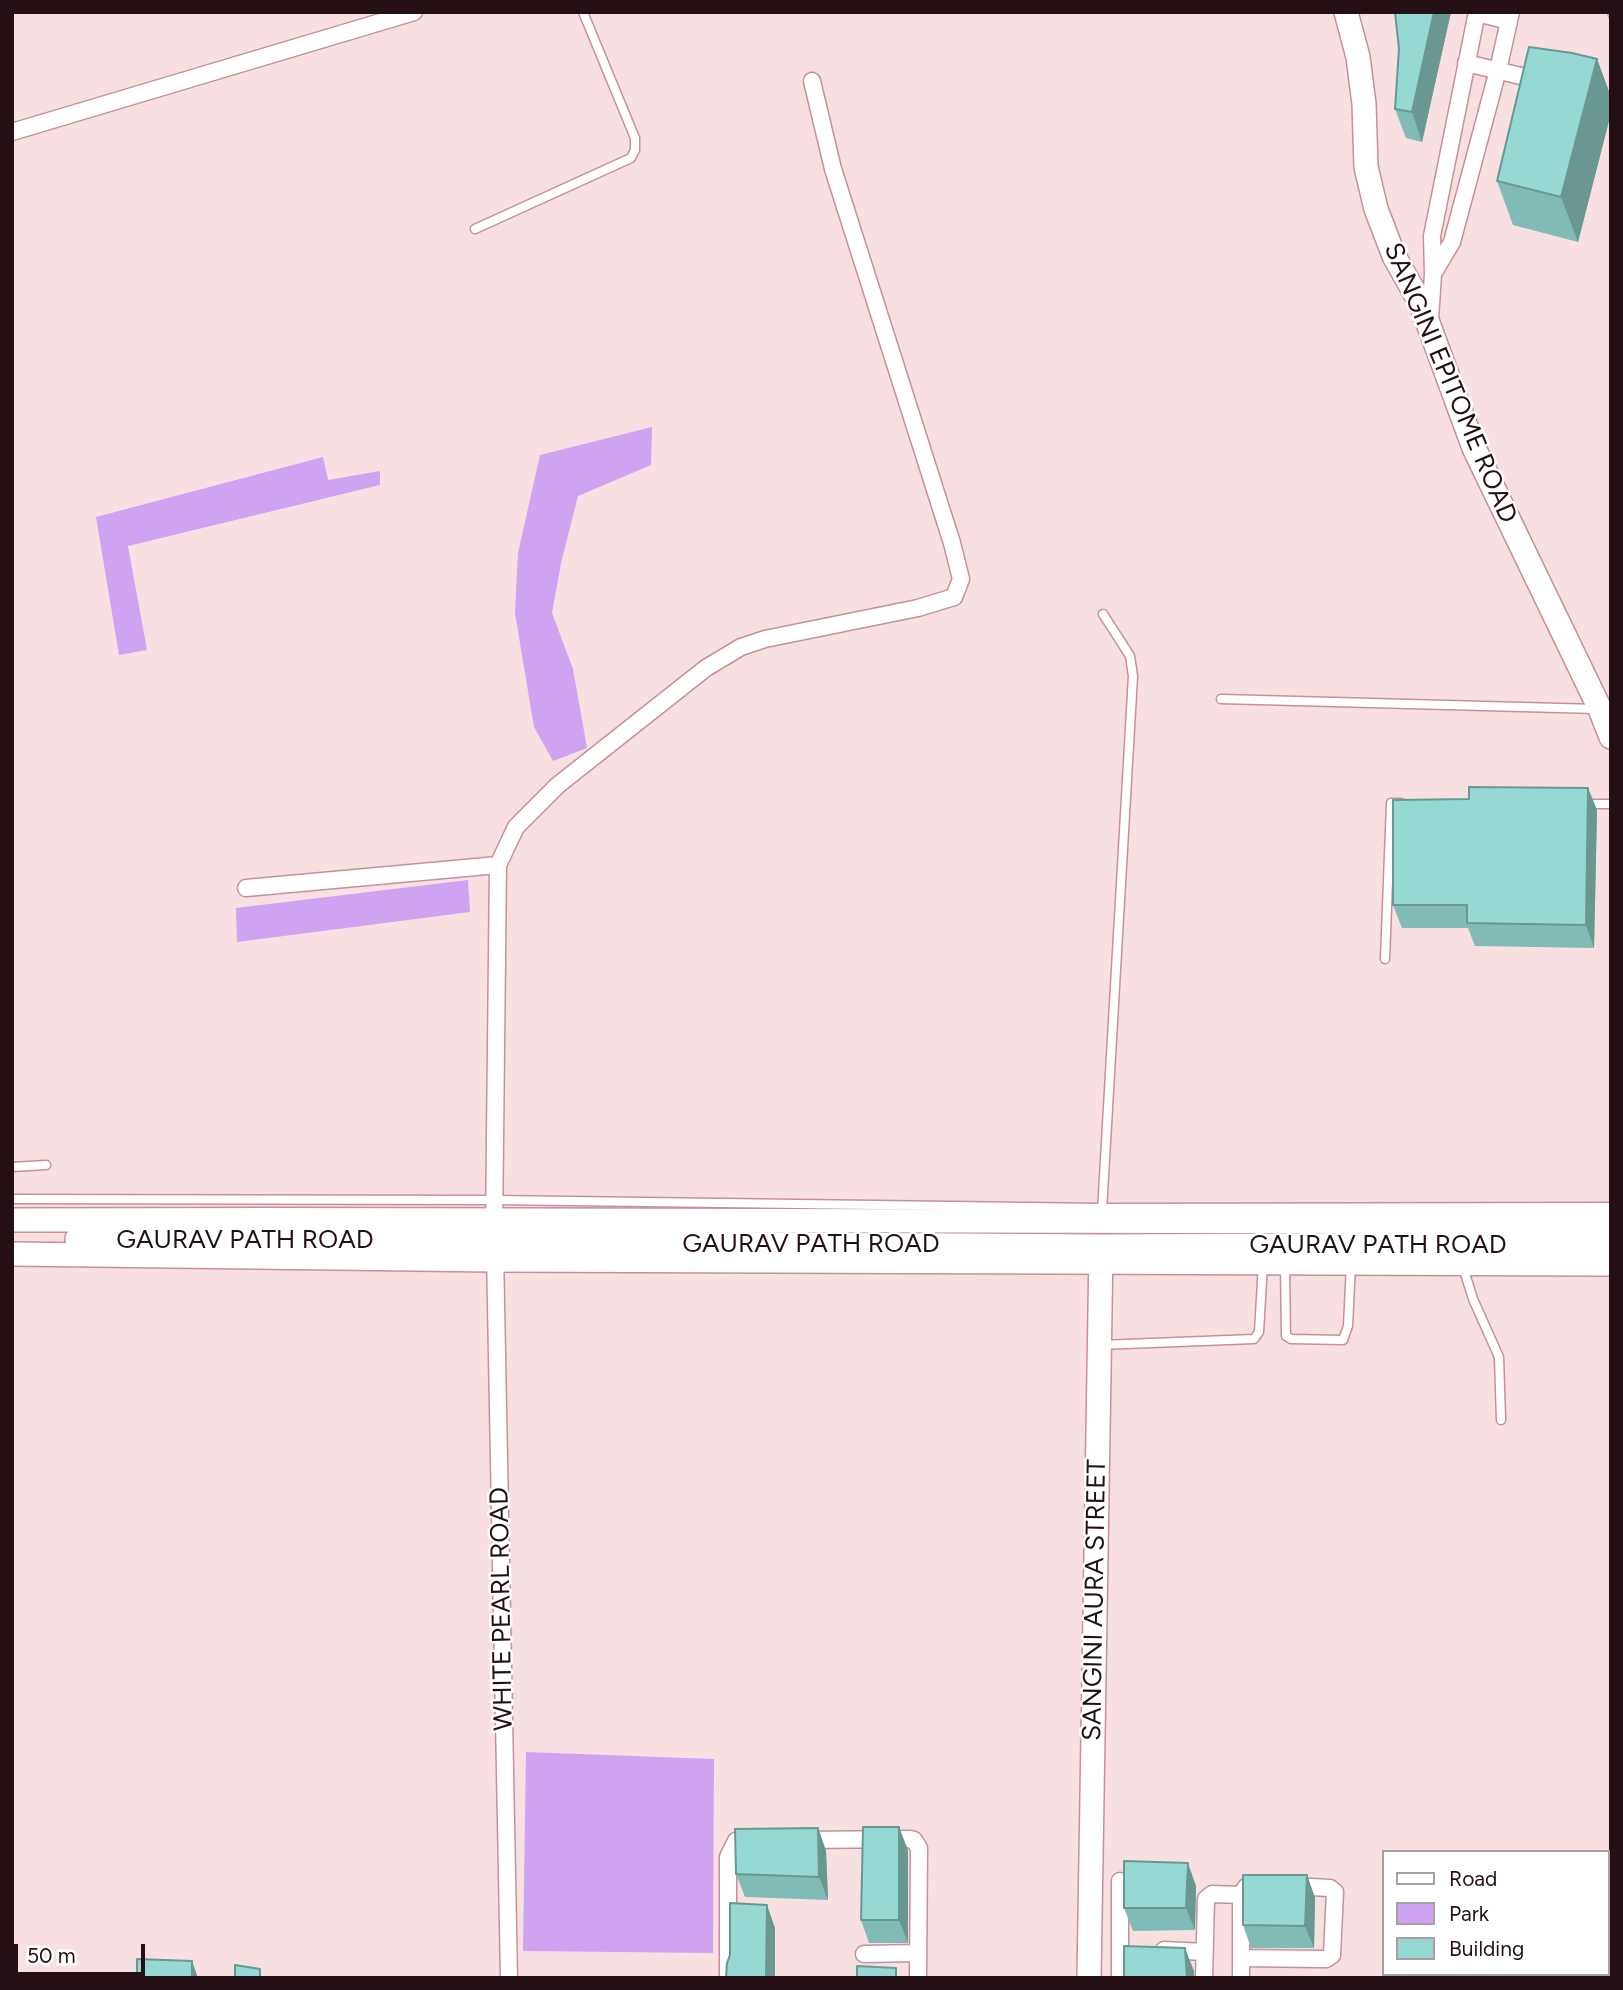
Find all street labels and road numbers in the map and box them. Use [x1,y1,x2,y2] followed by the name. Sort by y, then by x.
[1377,238,1523,528] street label: SANGINI EPITOME ROAD
[116,1224,374,1256] street label: GAURAV PATH ROAD
[682,1228,940,1260] street label: GAURAV PATH ROAD
[1249,1229,1507,1261] street label: GAURAV PATH ROAD
[1077,1459,1113,1741] street label: SANGINI AURA STREET
[484,1487,520,1731] street label: WHITE PEARL ROAD

